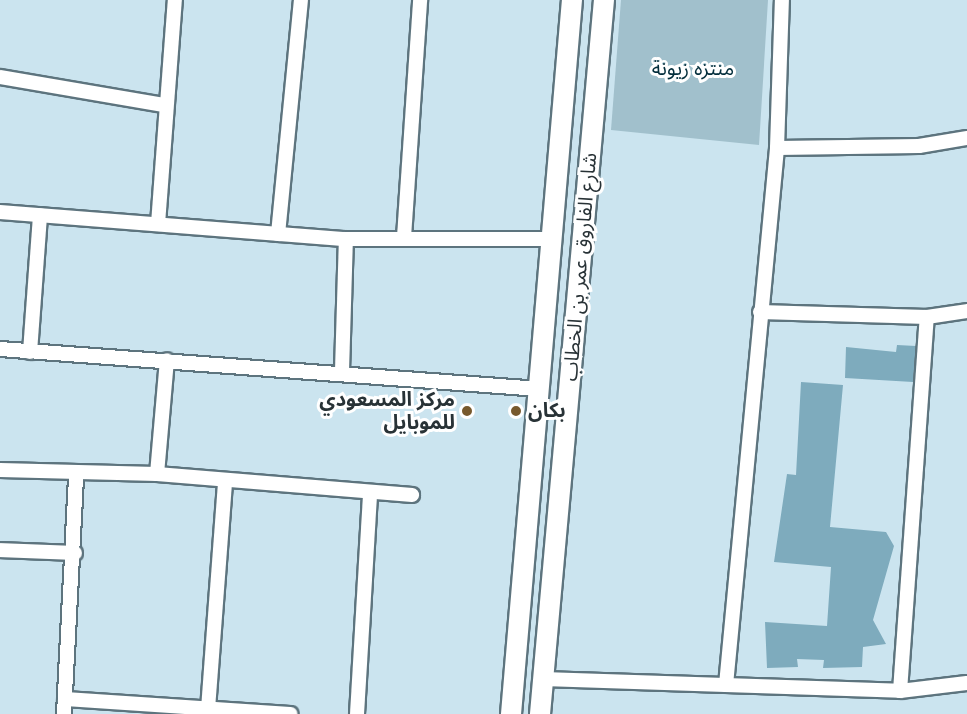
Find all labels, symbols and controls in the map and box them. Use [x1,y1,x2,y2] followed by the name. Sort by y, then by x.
[652,57,734,81] park label: منتزه زيونة
[559,152,603,382] street label: شارع الفاروق عمر بن الخطاب
[319,388,455,435] place label: مركز المسعودي للموبايل
[528,399,566,423] place label: بكان
[460,404,474,418] marker: مركز المسعودي للموبايل
[509,404,523,418] marker: بكان

